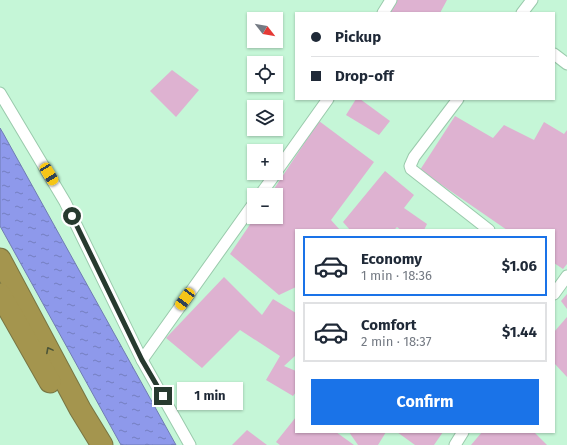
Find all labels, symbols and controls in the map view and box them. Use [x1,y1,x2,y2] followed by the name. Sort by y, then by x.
[247,12,283,48] north arrow
[247,12,283,224] map controls
[335,28,381,46] text: Pickup
[247,56,283,92] button: locate
[335,67,394,85] text: Drop-off
[247,100,283,136] button: layers
[247,144,283,180] button: +
[38,161,60,187] car
[247,188,283,224] button: −
[63,207,81,225] route start
[313,248,349,284] icon: car
[361,250,422,268] text: Economy
[502,257,537,275] text: $1.06
[361,268,432,283] text: 1 min · 18:36
[173,286,197,312] car
[313,314,349,350] icon: car
[361,316,417,334] text: Comfort
[502,323,537,341] text: $1.44
[361,334,432,349] text: 2 min · 18:37
[46,347,54,354] one-way arrow
[311,379,539,425] button: Confirm
[177,382,243,410] callout: 1 min
[154,387,172,405] route end
[194,388,226,403] text: 1 min

